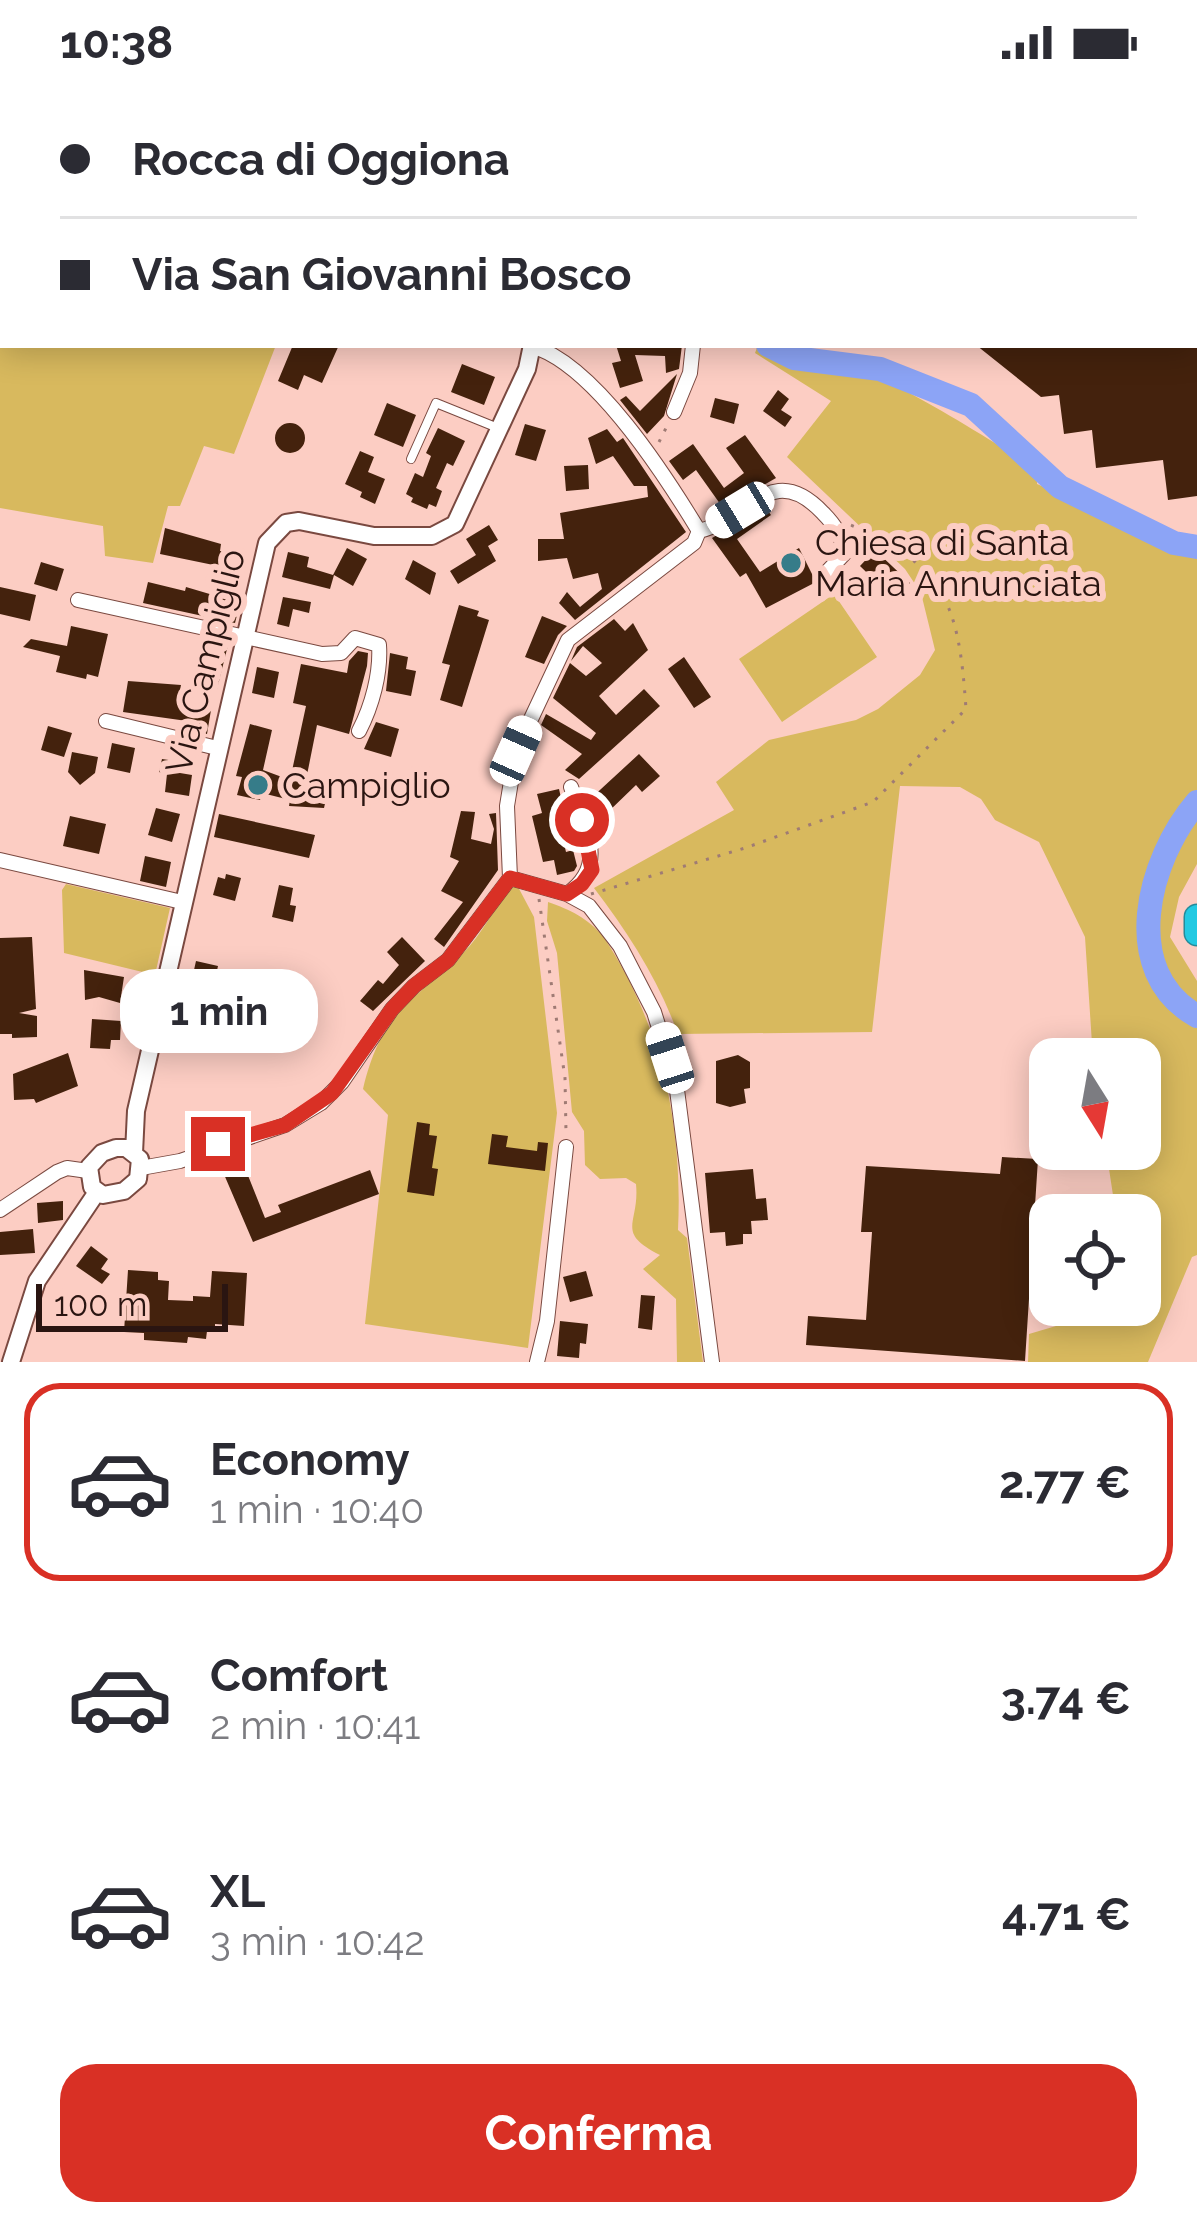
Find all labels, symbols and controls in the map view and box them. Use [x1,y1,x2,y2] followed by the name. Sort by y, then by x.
[60,16,173,69] text: 10:38
[132,133,510,186] text: Rocca di Oggiona
[132,248,632,301] text: Via San Giovanni Bosco
[700,476,780,544] car
[815,521,1102,604] place label: Chiesa di Santa Maria Annunciata
[157,544,253,778] street label: Via Campiglio
[778,550,804,576] marker: Chiesa di Santa Maria Annunciata
[485,711,547,791] car
[282,764,451,806] place label: Campiglio
[245,772,271,798] marker: Campiglio
[555,793,609,847] route start
[119,970,317,1054] callout: 1 min
[170,988,268,1034] text: 1 min
[642,1018,698,1098] car
[1029,1038,1161,1170] north arrow
[1029,1038,1161,1326] map controls
[191,1117,245,1171] route end
[1029,1194,1161,1326] button: locate
[36,1278,228,1331] scale bar
[54,1285,147,1324] text: 100 m
[66,1428,174,1536] icon: car
[210,1433,410,1486] text: Economy
[999,1456,1131,1509] text: 2.77 €
[210,1486,424,1532] text: 1 min · 10:40
[66,1644,174,1752] icon: car
[210,1649,388,1702] text: Comfort
[1001,1672,1131,1725] text: 3.74 €
[210,1702,420,1748] text: 2 min · 10:41
[66,1860,174,1968] icon: car
[210,1865,265,1918] text: XL
[1002,1888,1131,1941] text: 4.71 €
[210,1918,425,1964] text: 3 min · 10:42
[60,2064,1137,2202] button: Conferma

